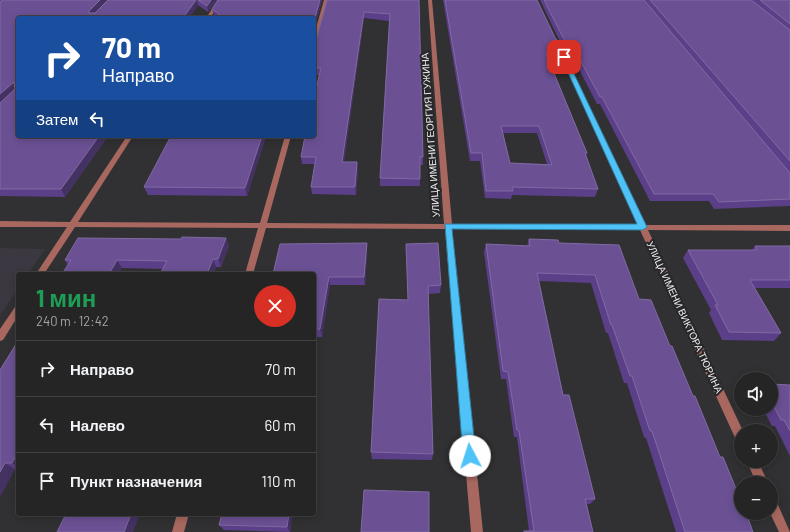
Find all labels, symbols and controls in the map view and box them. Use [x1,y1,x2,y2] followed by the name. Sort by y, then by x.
[102,30,161,64] text: 70 m
[36,32,88,84] icon: right
[547,40,581,74] pin
[553,46,575,68] icon: arrive
[418,52,442,218] street label: УЛИЦА ИМЕНИ ГЕОРГИЯ ГУЖИНА
[102,64,174,86] text: Направо
[86,108,108,130] icon: left
[36,110,78,128] text: Затем
[644,239,726,395] street label: УЛИЦА ИМЕНИ ВИКТОРА ТЮРИНА
[36,283,96,312] text: 1 мин
[254,285,296,327] button: close
[36,313,109,329] text: 240 m · 12:42
[36,358,58,380] icon: right
[70,360,134,378] text: Направо
[265,360,296,378] text: 70 m
[734,372,778,520] map controls
[734,372,778,416] button: sound
[36,414,58,436] icon: left
[70,416,125,434] text: Налево
[264,416,296,434] text: 60 m
[734,424,778,468] button: +
[449,435,491,477] position arrow
[36,470,58,492] icon: arrive
[70,472,202,490] text: Пункт назначения
[262,472,296,490] text: 110 m
[734,476,778,520] button: −

